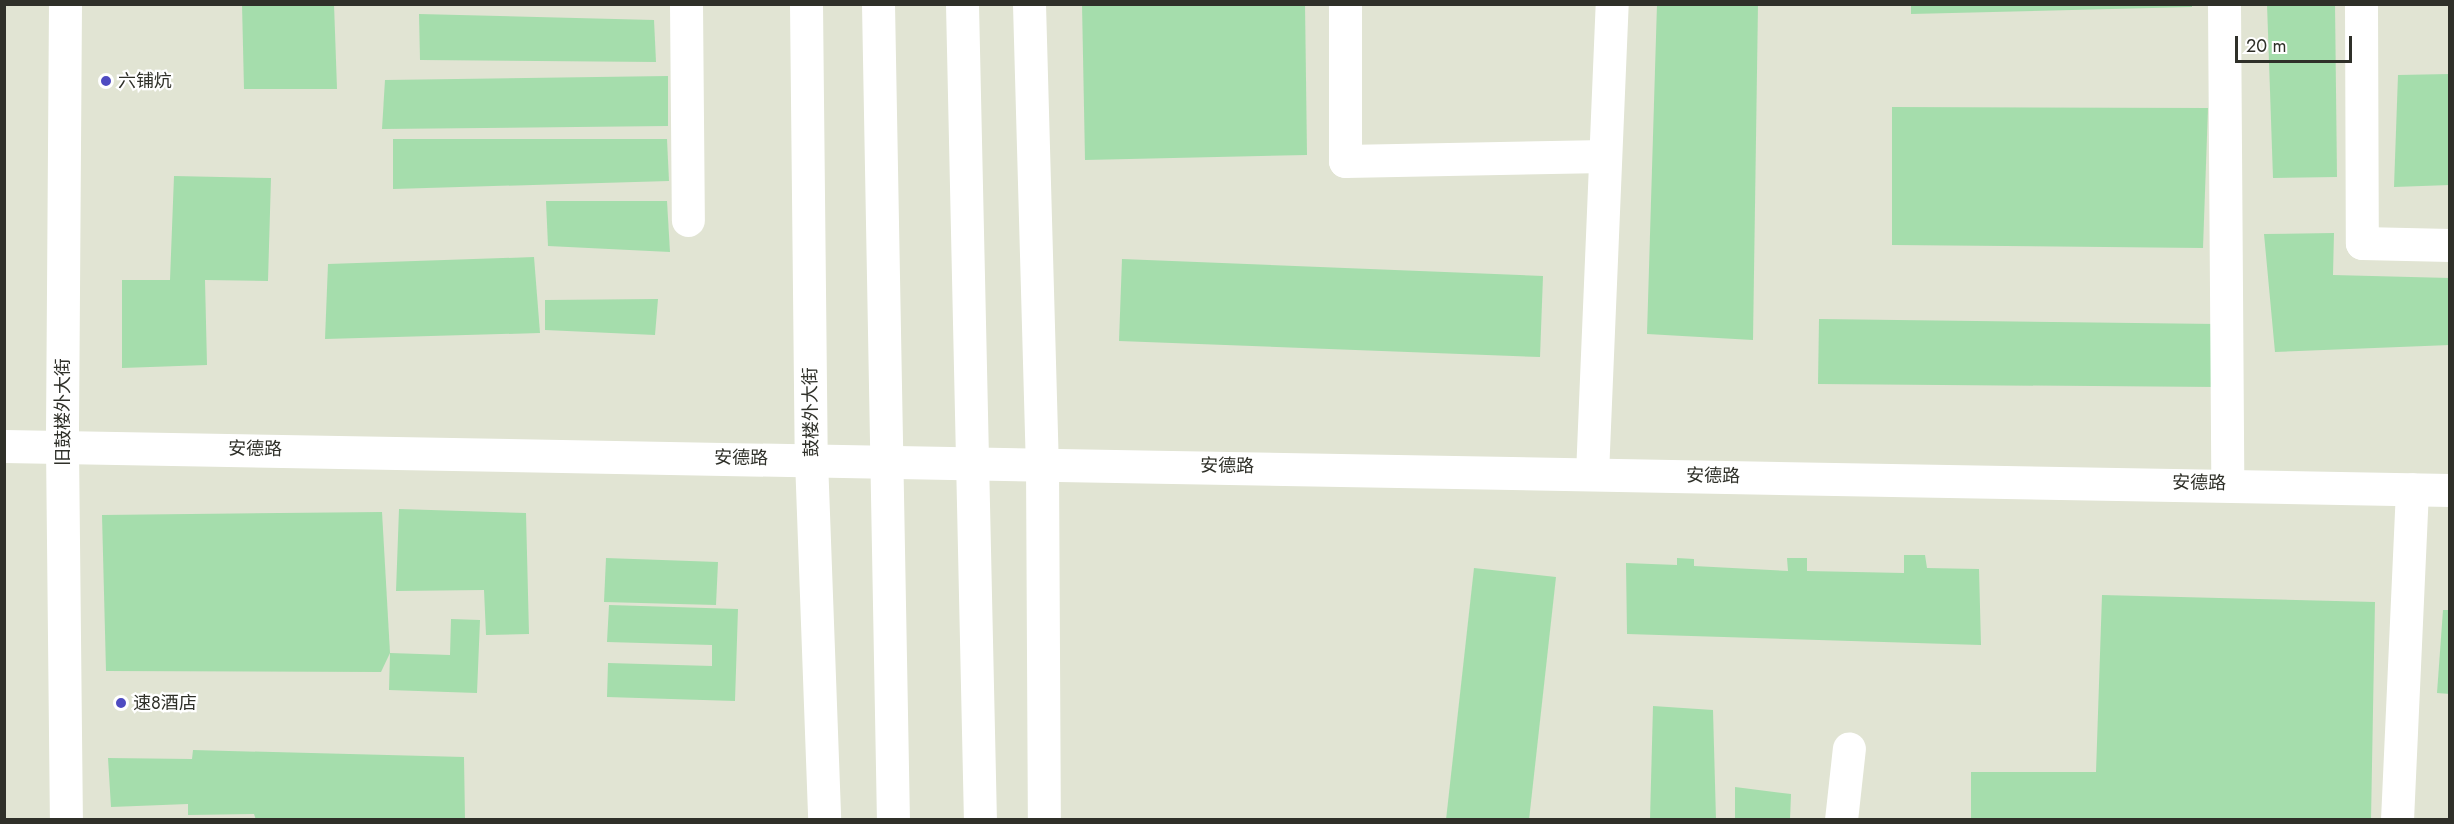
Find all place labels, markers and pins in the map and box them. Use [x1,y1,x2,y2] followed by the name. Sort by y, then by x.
[118,70,172,92] place label: 六铺炕
[99,74,113,88] marker: 六铺炕
[133,692,197,714] place label: 速8酒店
[114,696,128,710] marker: 速8酒店

